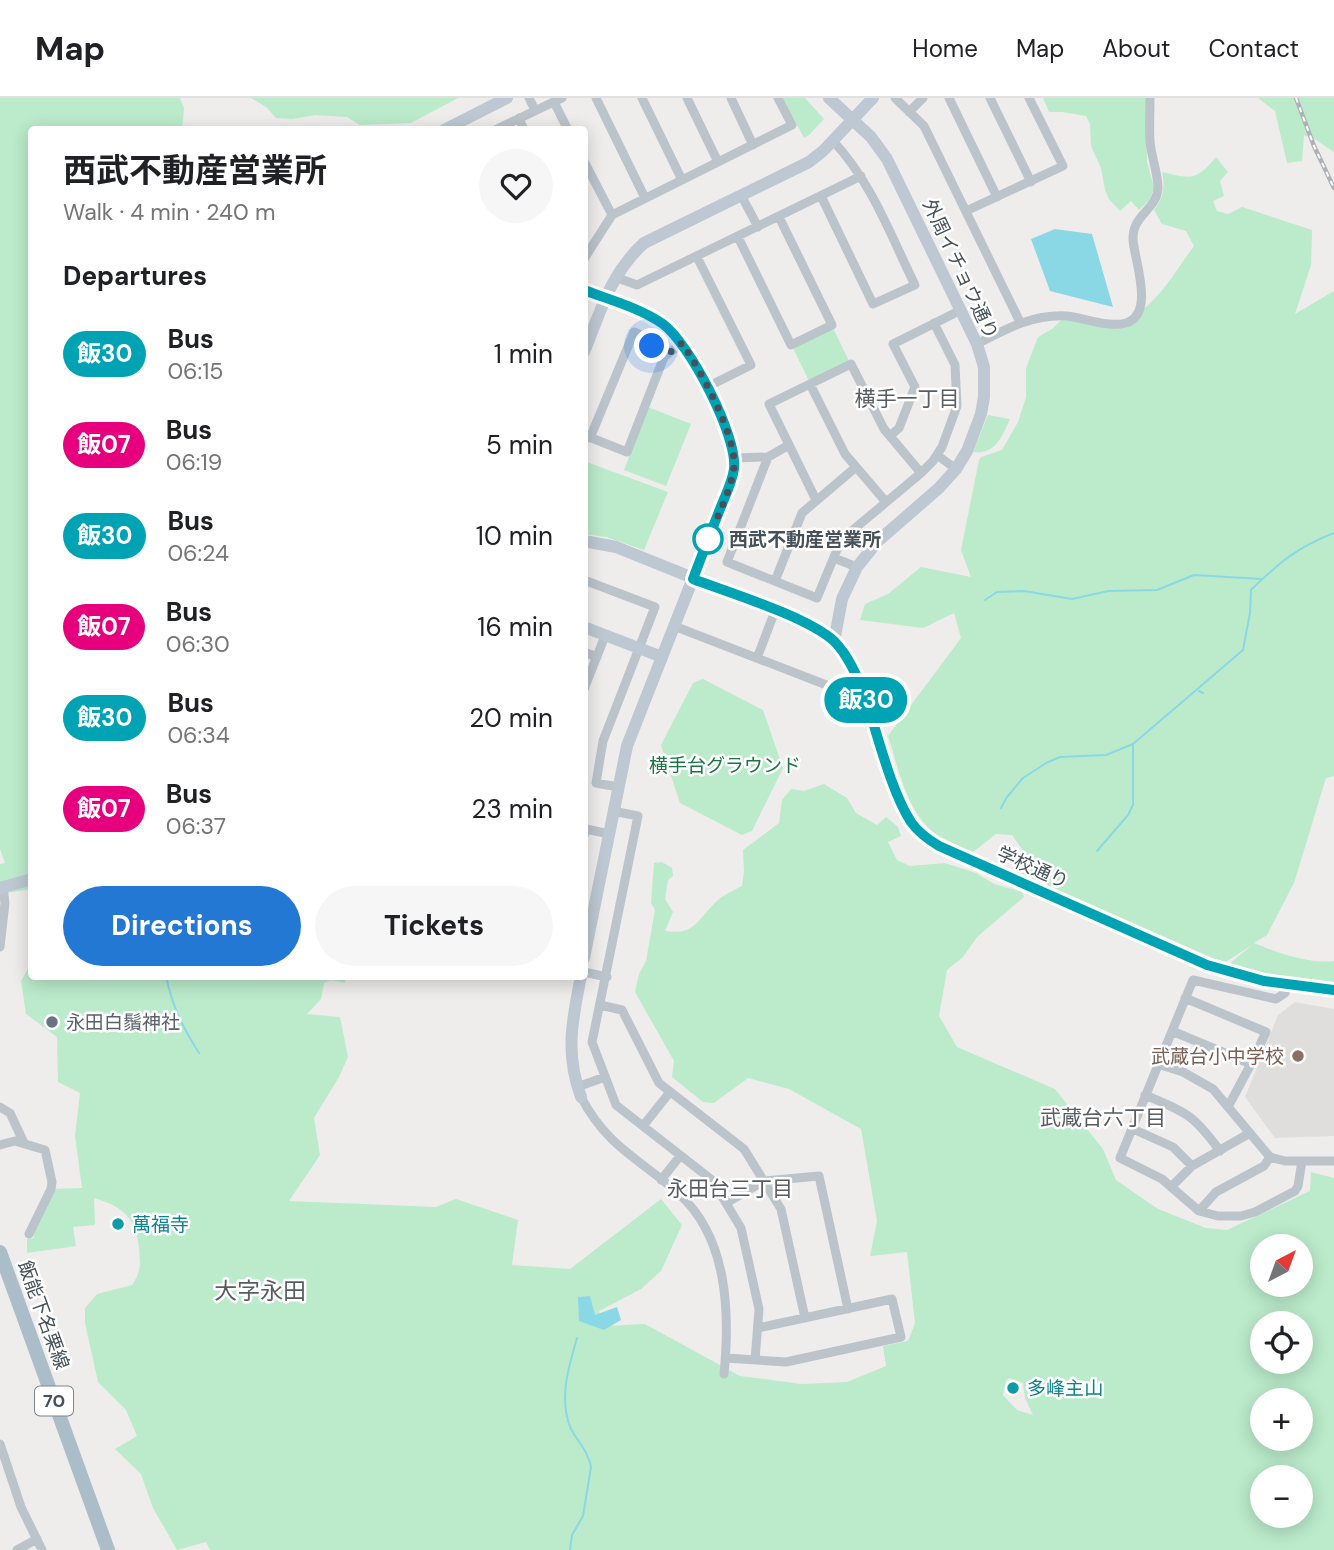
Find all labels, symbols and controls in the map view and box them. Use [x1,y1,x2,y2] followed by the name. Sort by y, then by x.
[35,27,105,70] text: Map
[912,33,978,64] text: Home
[1016,33,1064,64] text: Map
[1102,33,1171,64] text: About
[1209,33,1299,64] text: Contact
[63,149,327,192] text: 西武不動産営業所
[479,149,553,223] button: heart
[917,195,1004,343] street label: 外周イチョウ通り
[63,197,275,227] text: Walk · 4 min · 240 m
[63,259,207,293] text: Departures
[167,322,214,356] text: Bus
[634,328,669,363] your location
[494,337,553,371] text: 1 min
[77,338,132,369] text: 飯30
[167,356,223,386] text: 06:15
[855,385,960,413] district label: 横手一丁目
[166,413,212,447] text: Bus
[486,428,553,462] text: 5 min
[77,429,131,460] text: 飯07
[166,447,222,477] text: 06:19
[167,504,214,538] text: Bus
[476,519,553,553] text: 10 min
[77,520,132,551] text: 飯30
[693,524,723,554] marker: 西武不動産営業所
[729,527,881,552] place label: 西武不動産営業所
[167,538,229,568] text: 06:24
[166,595,212,629] text: Bus
[477,610,553,644] text: 16 min
[77,611,131,642] text: 飯07
[166,629,230,659] text: 06:30
[826,677,906,723] line badge: 飯30
[838,684,894,715] text: 飯30
[167,686,214,720] text: Bus
[469,701,553,735] text: 20 min
[77,702,132,733] text: 飯30
[167,720,230,750] text: 06:34
[649,753,801,778] park label: 横手台グラウンド
[166,777,212,811] text: Bus
[471,792,553,826] text: 23 min
[77,793,131,824] text: 飯07
[166,811,226,841] text: 06:37
[993,841,1073,894] street label: 学校通り
[63,886,301,966] button: Directions
[315,886,553,966] button: Tickets
[66,1010,180,1035] place label: 永田白鬚神社
[44,1014,60,1030] marker: 永田白鬚神社
[1151,1044,1284,1069] place label: 武蔵台小中学校
[1290,1048,1306,1064] marker: 武蔵台小中学校
[1040,1104,1166,1132] district label: 武蔵台六丁目
[667,1175,793,1203] district label: 永田台三丁目
[132,1212,189,1237] place label: 萬福寺
[110,1216,126,1232] marker: 萬福寺
[1250,1234,1312,1297] north arrow
[1250,1234,1313,1528] map controls
[12,1257,75,1373] street label: 飯能下名栗線
[214,1276,306,1306] district label: 大字永田
[1250,1311,1313,1374] button: locate
[1027,1376,1103,1401] place label: 多峰主山
[1005,1380,1021,1396] marker: 多峰主山
[35,1386,73,1416] road number: 70
[1250,1388,1313,1451] button: +
[1250,1465,1313,1528] button: −

